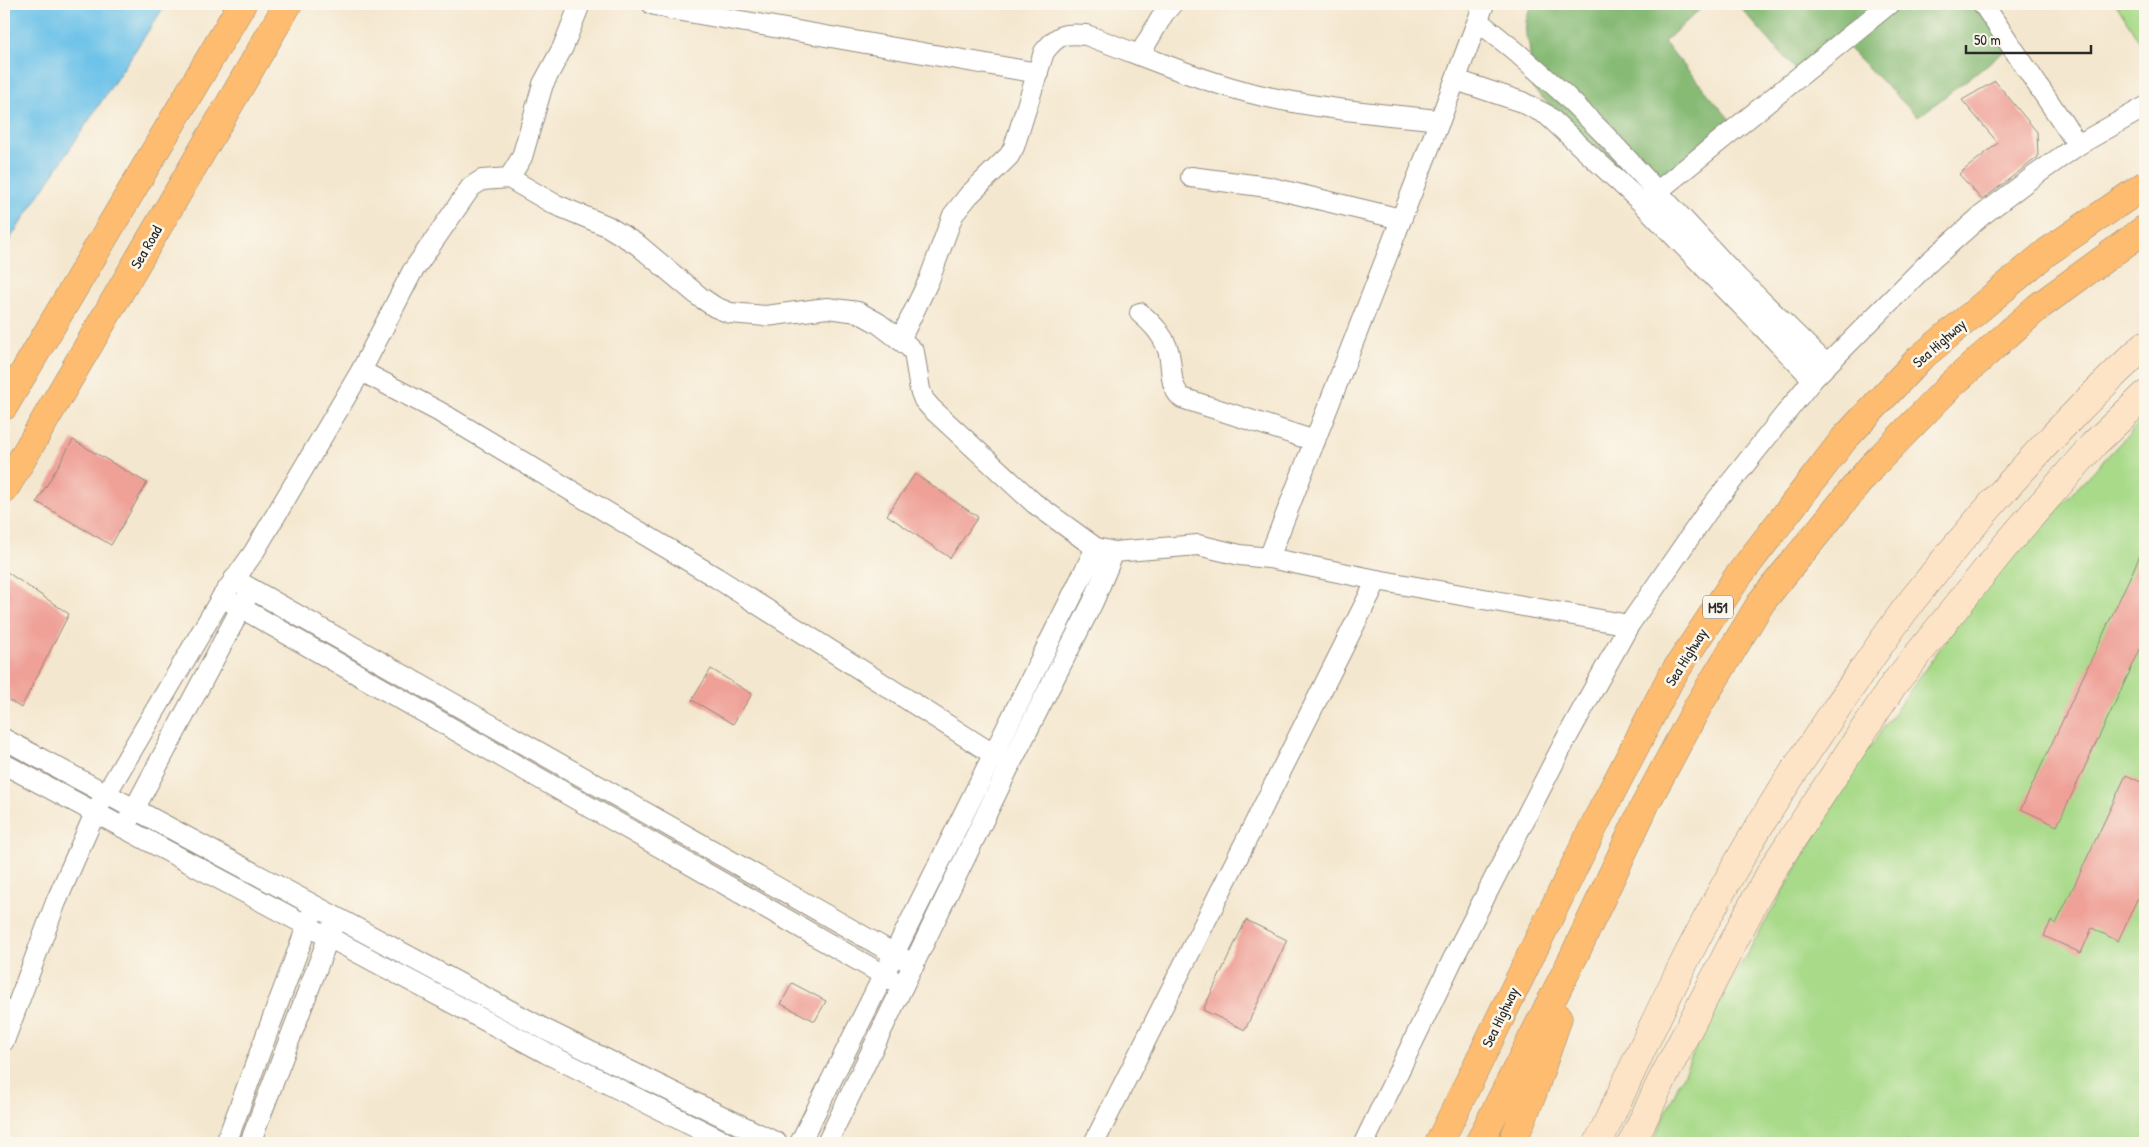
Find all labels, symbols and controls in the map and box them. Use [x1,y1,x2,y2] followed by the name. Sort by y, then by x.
[1966,22,2092,54] scale bar
[1974,29,2001,50] text: 50 m
[125,221,167,273] street label: Sea Road
[1908,314,1970,372] street label: Sea Highway
[1703,596,1733,618] road number: M51
[1660,624,1712,690] street label: Sea Highway
[1476,983,1524,1051] street label: Sea Highway

